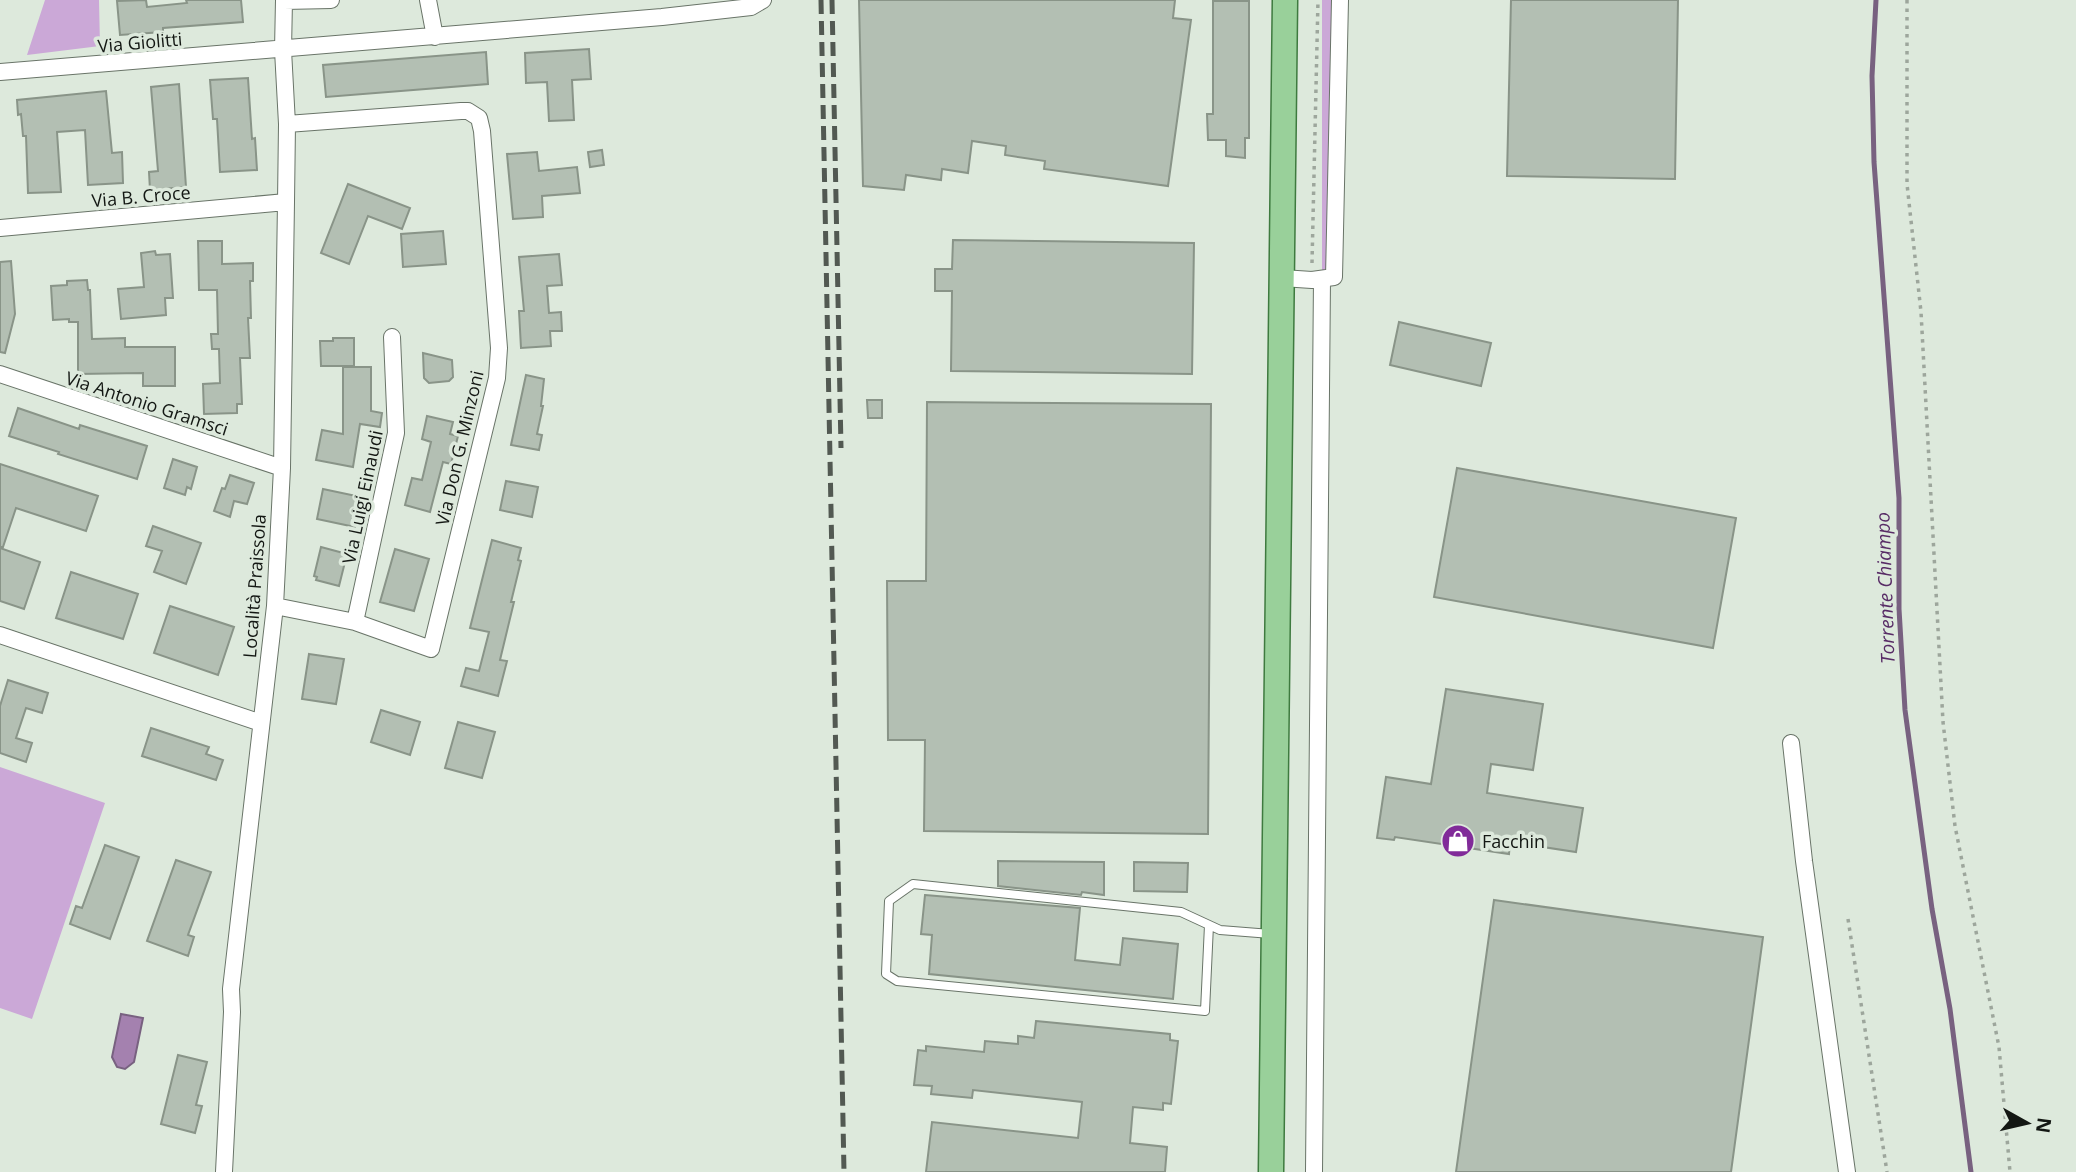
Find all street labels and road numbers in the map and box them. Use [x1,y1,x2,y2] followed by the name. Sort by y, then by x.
[97,26,183,58] street label: Via Giolitti
[91,180,191,212] street label: Via B. Croce
[63,365,231,441] street label: Via Antonio Gramsci
[429,368,489,528] street label: Via Don G. Minzoni
[336,428,388,566] street label: Via Luigi Einaudi
[237,513,271,659] street label: Località Praissola

